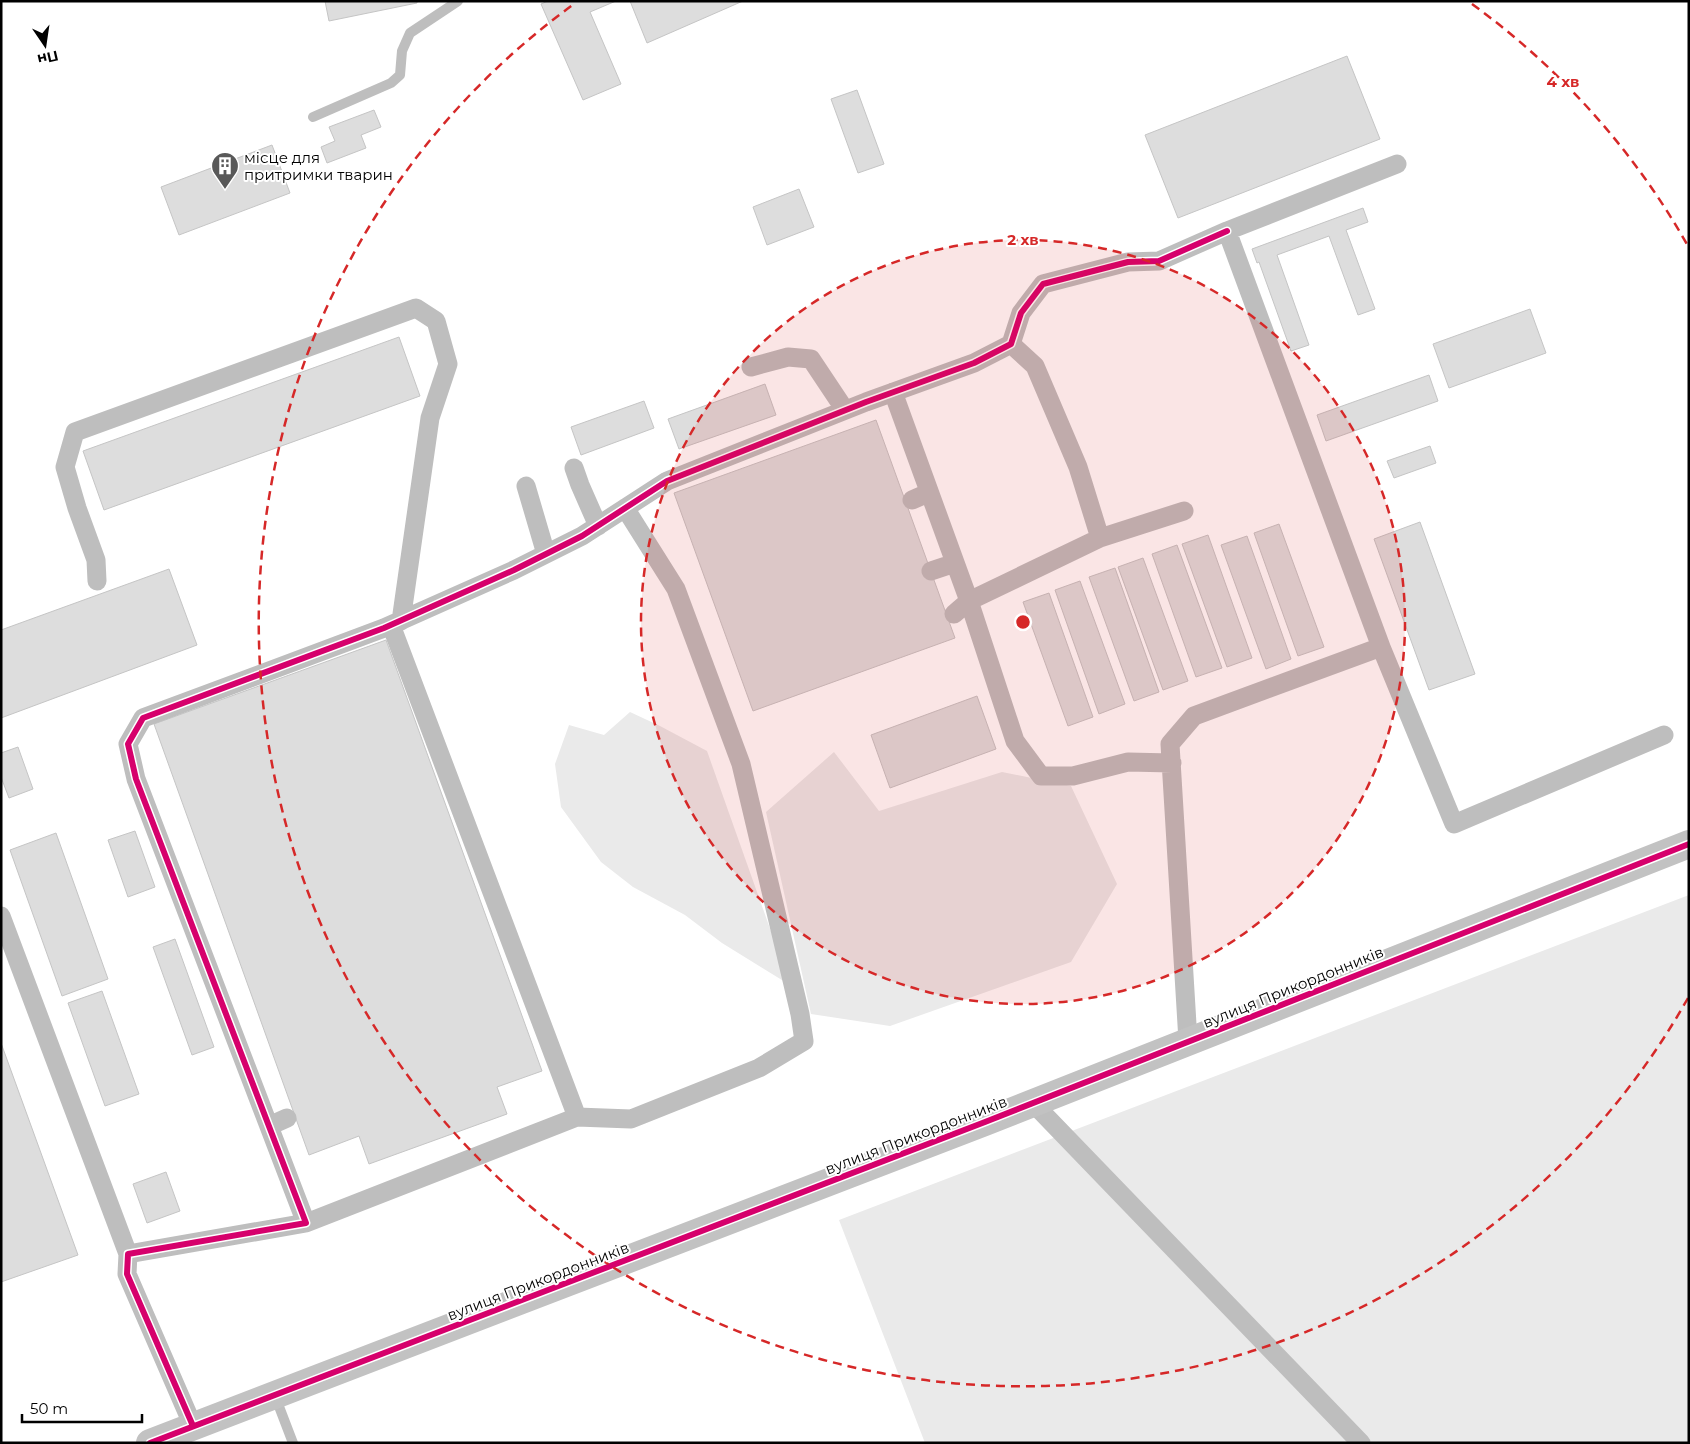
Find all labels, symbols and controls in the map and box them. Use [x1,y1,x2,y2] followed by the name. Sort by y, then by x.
[20,20,70,70] north arrow
[36,47,60,69] text: Пн
[1547,72,1579,91] text: 4 хв
[244,148,393,184] place label: місце для притримки тварин
[210,151,240,190] building icon: місце для притримки тварин
[1007,230,1039,249] text: 2 хв
[1014,613,1032,631] centre of rings
[1200,942,1386,1032] street label: вулиця Прикордонників
[822,1092,1010,1178] street label: вулиця Прикордонників
[444,1238,632,1324] street label: вулиця Прикордонників
[22,1392,142,1424] scale bar
[30,1399,68,1418] text: 50 m

